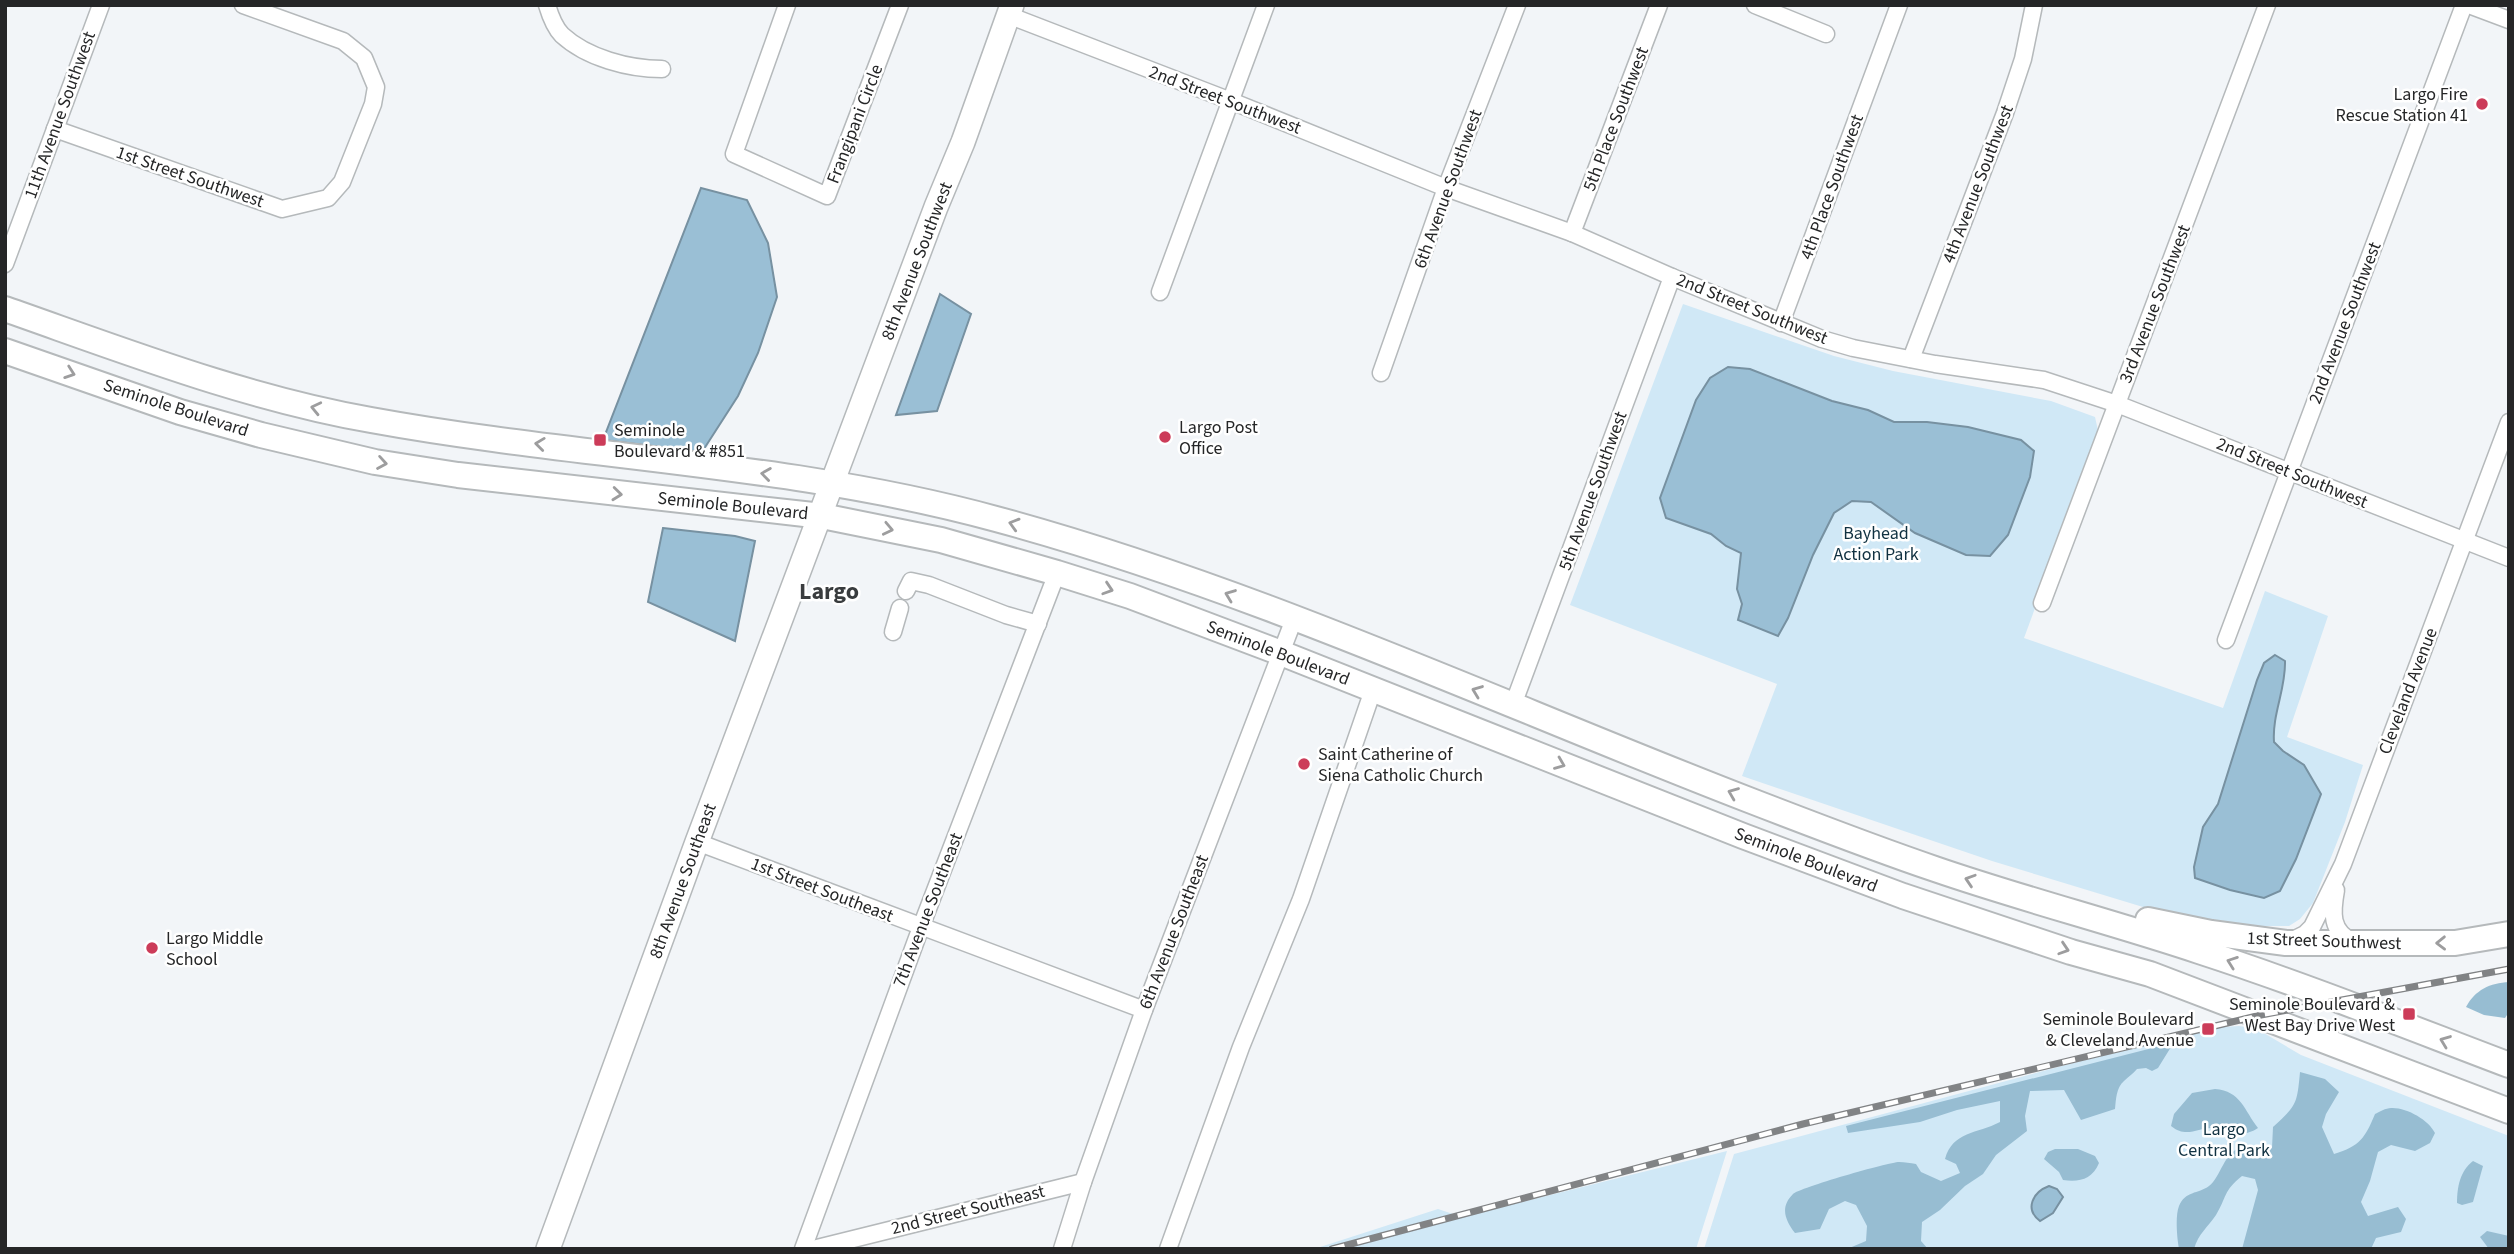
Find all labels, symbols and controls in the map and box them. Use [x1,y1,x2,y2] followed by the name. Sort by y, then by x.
[18,28,102,202] street label: 11th Avenue Southwest
[1577,43,1655,195] street label: 5th Place Southwest
[1145,59,1305,141] street label: 2nd Street Southwest
[821,61,889,187] street label: Frangipani Circle
[2336,82,2468,128] place label: Largo Fire Rescue Station 41
[2474,96,2490,112] marker: Largo Fire Rescue Station 41
[1936,101,2020,267] street label: 4th Avenue Southwest
[1408,106,1488,272] street label: 6th Avenue Southwest
[1794,111,1870,263] street label: 4th Place Southwest
[113,140,267,214] street label: 1st Street Southwest
[875,178,959,344] street label: 8th Avenue Southwest
[2113,221,2197,387] street label: 3rd Avenue Southwest
[2303,238,2387,408] street label: 2nd Avenue Southwest
[1673,267,1831,351] street label: 2nd Street Southwest
[63,365,75,379] one-way arrow
[100,373,252,443] street label: Seminole Boulevard
[310,402,322,416] one-way arrow
[1553,408,1633,574] street label: 5th Avenue Southwest
[1179,415,1258,461] place label: Largo Post Office
[614,418,745,464] place label: Seminole Boulevard & #851
[1157,429,1173,445] marker: Largo Post Office
[2213,431,2371,515] street label: 2nd Street Southwest
[592,432,608,448] marker: Seminole Boulevard & #851
[534,437,546,452] one-way arrow
[376,455,388,470] one-way arrow
[760,466,772,481] one-way arrow
[611,486,623,501] one-way arrow
[656,486,810,526] street label: Seminole Boulevard
[1008,517,1020,532] one-way arrow
[882,520,894,535] one-way arrow
[1833,521,1919,567] park label: Bayhead Action Park
[799,574,859,609] district label: Largo
[1101,581,1113,595] one-way arrow
[1225,589,1237,603] one-way arrow
[1203,614,1353,692] street label: Seminole Boulevard
[2372,624,2444,758] street label: Cleveland Avenue
[1471,685,1483,699] one-way arrow
[1318,742,1483,788] place label: Saint Catherine of Siena Catholic Church
[1554,755,1566,769] one-way arrow
[1296,756,1312,772] marker: Saint Catherine of Siena Catholic Church
[1728,788,1740,802] one-way arrow
[643,800,723,962] street label: 8th Avenue Southeast
[1731,821,1881,899] street label: Seminole Boulevard
[887,829,969,991] street label: 7th Avenue Southeast
[747,851,897,929] street label: 1st Street Southeast
[1133,851,1215,1013] street label: 6th Avenue Southeast
[1964,874,1976,888] one-way arrow
[166,926,263,972] place label: Largo Middle School
[2246,926,2402,956] street label: 1st Street Southwest
[2435,936,2446,951] one-way arrow
[144,940,160,956] marker: Largo Middle School
[2058,941,2070,956] one-way arrow
[2226,957,2238,971] one-way arrow
[2229,992,2395,1038] place label: Seminole Boulevard & West Bay Drive West
[2401,1006,2417,1022] marker: Seminole Boulevard & West Bay Drive West
[2042,1007,2194,1053] place label: Seminole Boulevard & Cleveland Avenue
[2200,1021,2216,1037] marker: Seminole Boulevard & Cleveland Avenue
[2439,1036,2451,1050] one-way arrow
[2178,1117,2270,1163] park label: Largo Central Park
[889,1179,1047,1241] street label: 2nd Street Southeast

